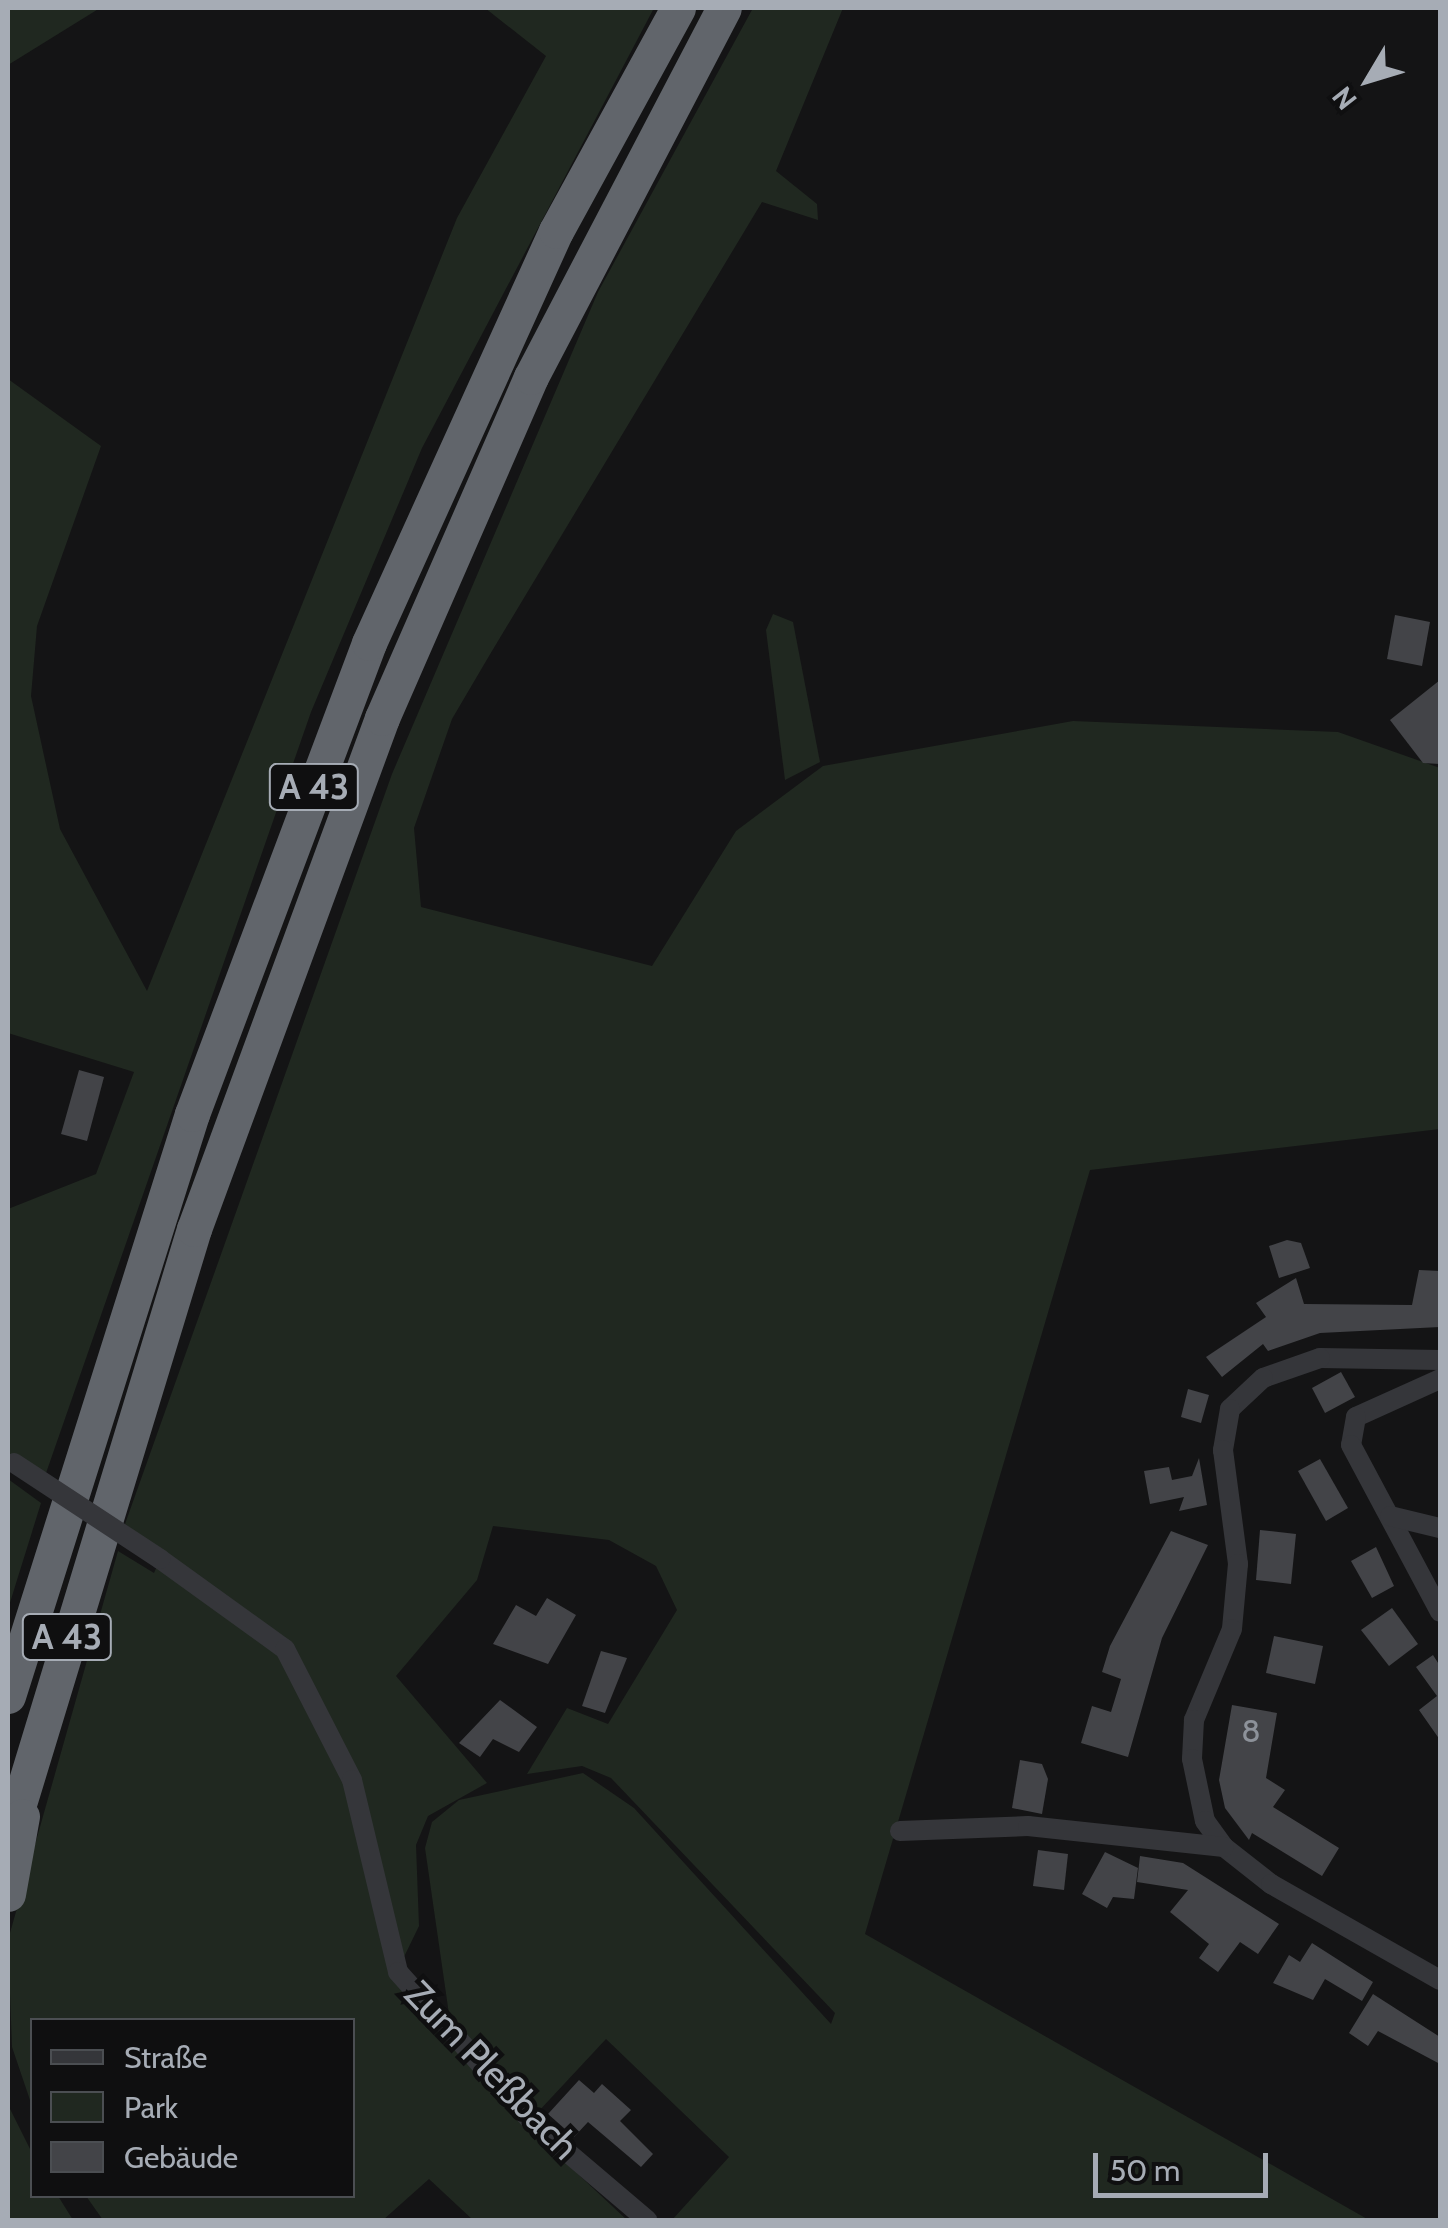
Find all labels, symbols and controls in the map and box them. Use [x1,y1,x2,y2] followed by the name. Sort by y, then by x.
[1318,30,1418,130] north arrow
[1325,80,1364,117] text: N
[266,757,362,817] road number: A 43
[20,1607,114,1667] road number: A 43
[1241,1712,1261,1750] house number: 8
[396,1971,588,2169] street label: Zum Pleßbach
[30,2018,355,2198] legend
[124,2039,207,2076] text: Straße
[124,2089,178,2126] text: Park
[1098,2133,1273,2195] scale bar
[124,2139,238,2176] text: Gebäude
[1110,2152,1180,2189] text: 50 m

